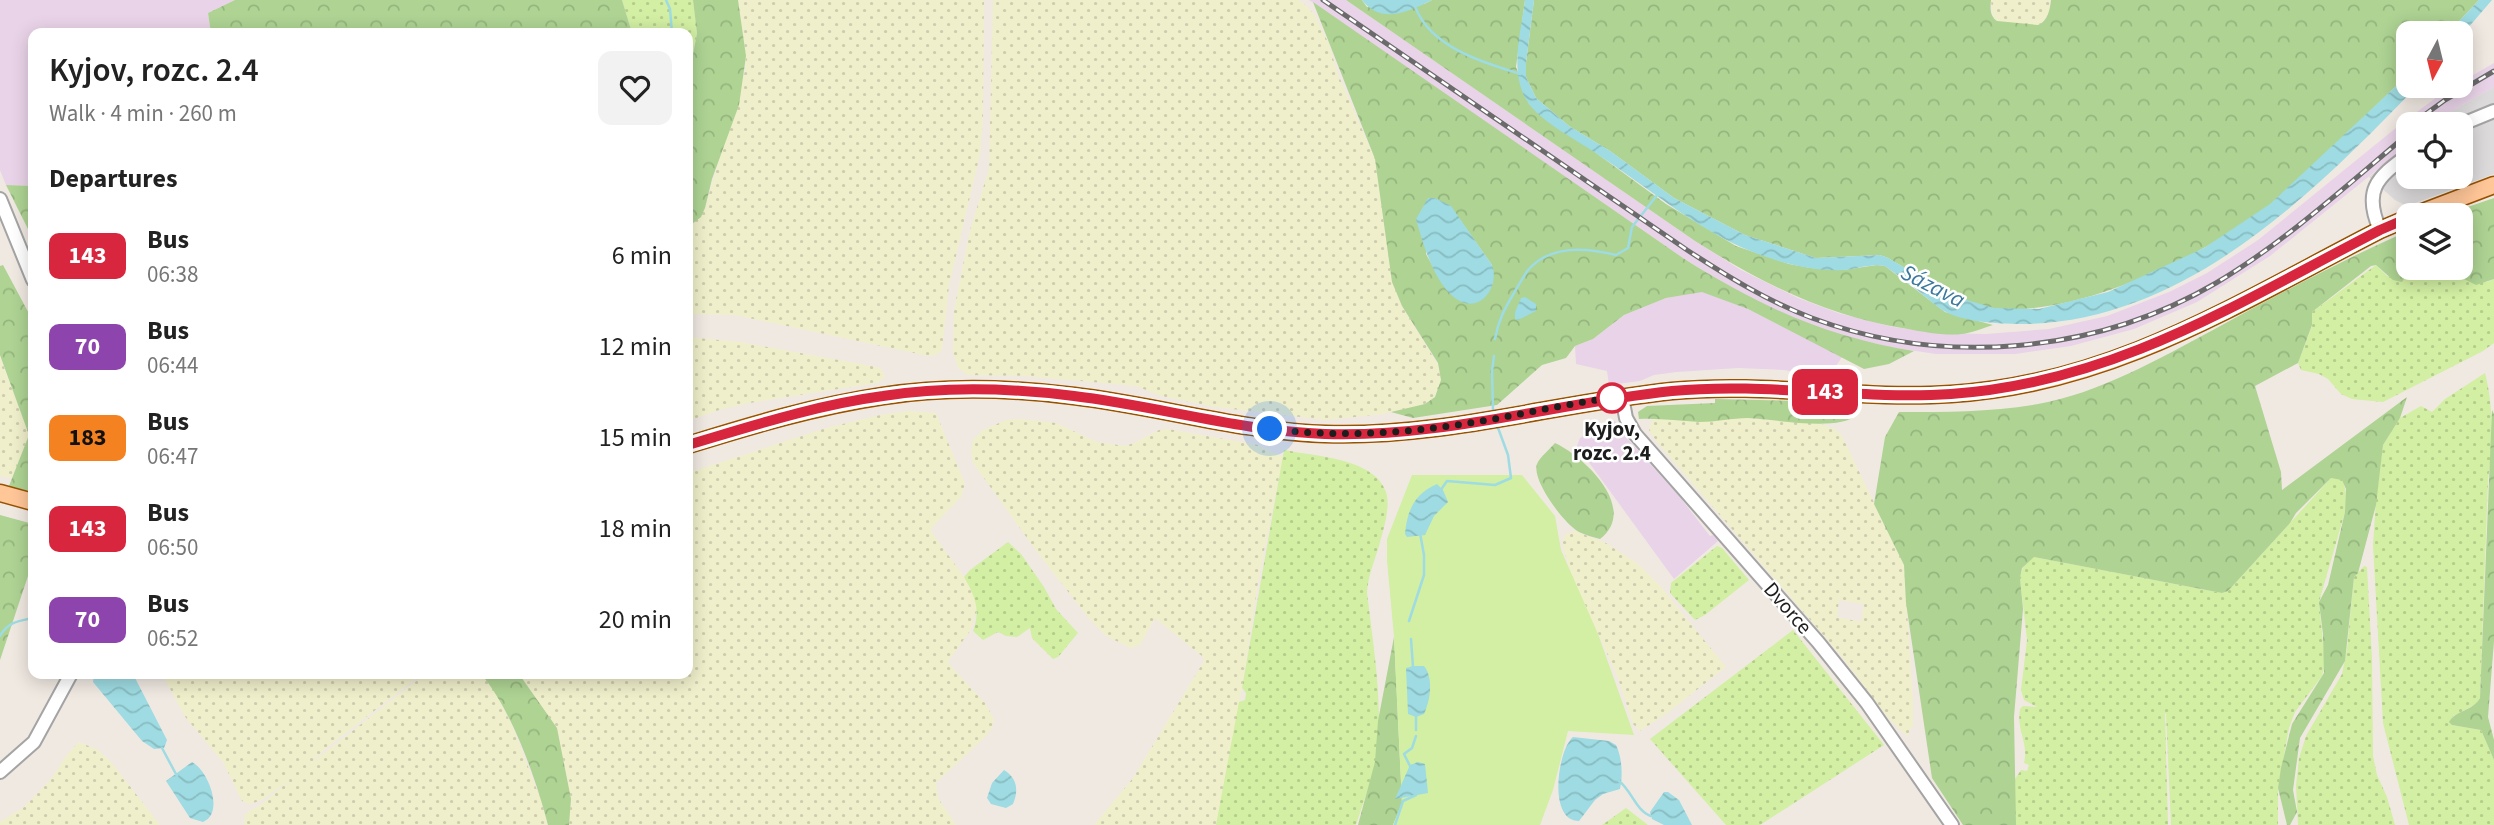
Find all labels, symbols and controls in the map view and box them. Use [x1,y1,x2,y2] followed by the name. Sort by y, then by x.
[2396,21,2473,98] north arrow
[2396,21,2473,280] map controls
[49,47,259,94] text: Kyjov, rozc. 2.4
[598,51,672,125] button: heart
[49,97,237,130] text: Walk · 4 min · 260 m
[2396,112,2473,189] button: locate
[49,160,177,197] text: Departures
[2396,203,2473,280] button: layers
[147,221,189,258] text: Bus
[612,237,672,274] text: 6 min
[68,238,107,273] text: 143
[1895,256,1971,316] water label: Sázava
[147,258,198,291] text: 06:38
[147,312,189,349] text: Bus
[599,328,672,365] text: 12 min
[75,329,100,364] text: 70
[147,349,198,382] text: 06:44
[1785,369,1865,415] line badge: 143
[1806,374,1844,409] text: 143
[1597,383,1627,413] marker: Kyjov, rozc. 2.4
[147,403,189,440] text: Bus
[1252,411,1287,446] your location
[1573,414,1651,468] place label: Kyjov, rozc. 2.4
[599,419,672,456] text: 15 min
[68,420,107,455] text: 183
[147,440,198,473] text: 06:47
[147,494,189,531] text: Bus
[599,510,672,547] text: 18 min
[68,511,107,546] text: 143
[147,531,198,564] text: 06:50
[1757,575,1819,641] street label: Dvorce
[147,585,189,622] text: Bus
[599,601,672,638] text: 20 min
[75,602,100,637] text: 70
[147,622,198,655] text: 06:52

